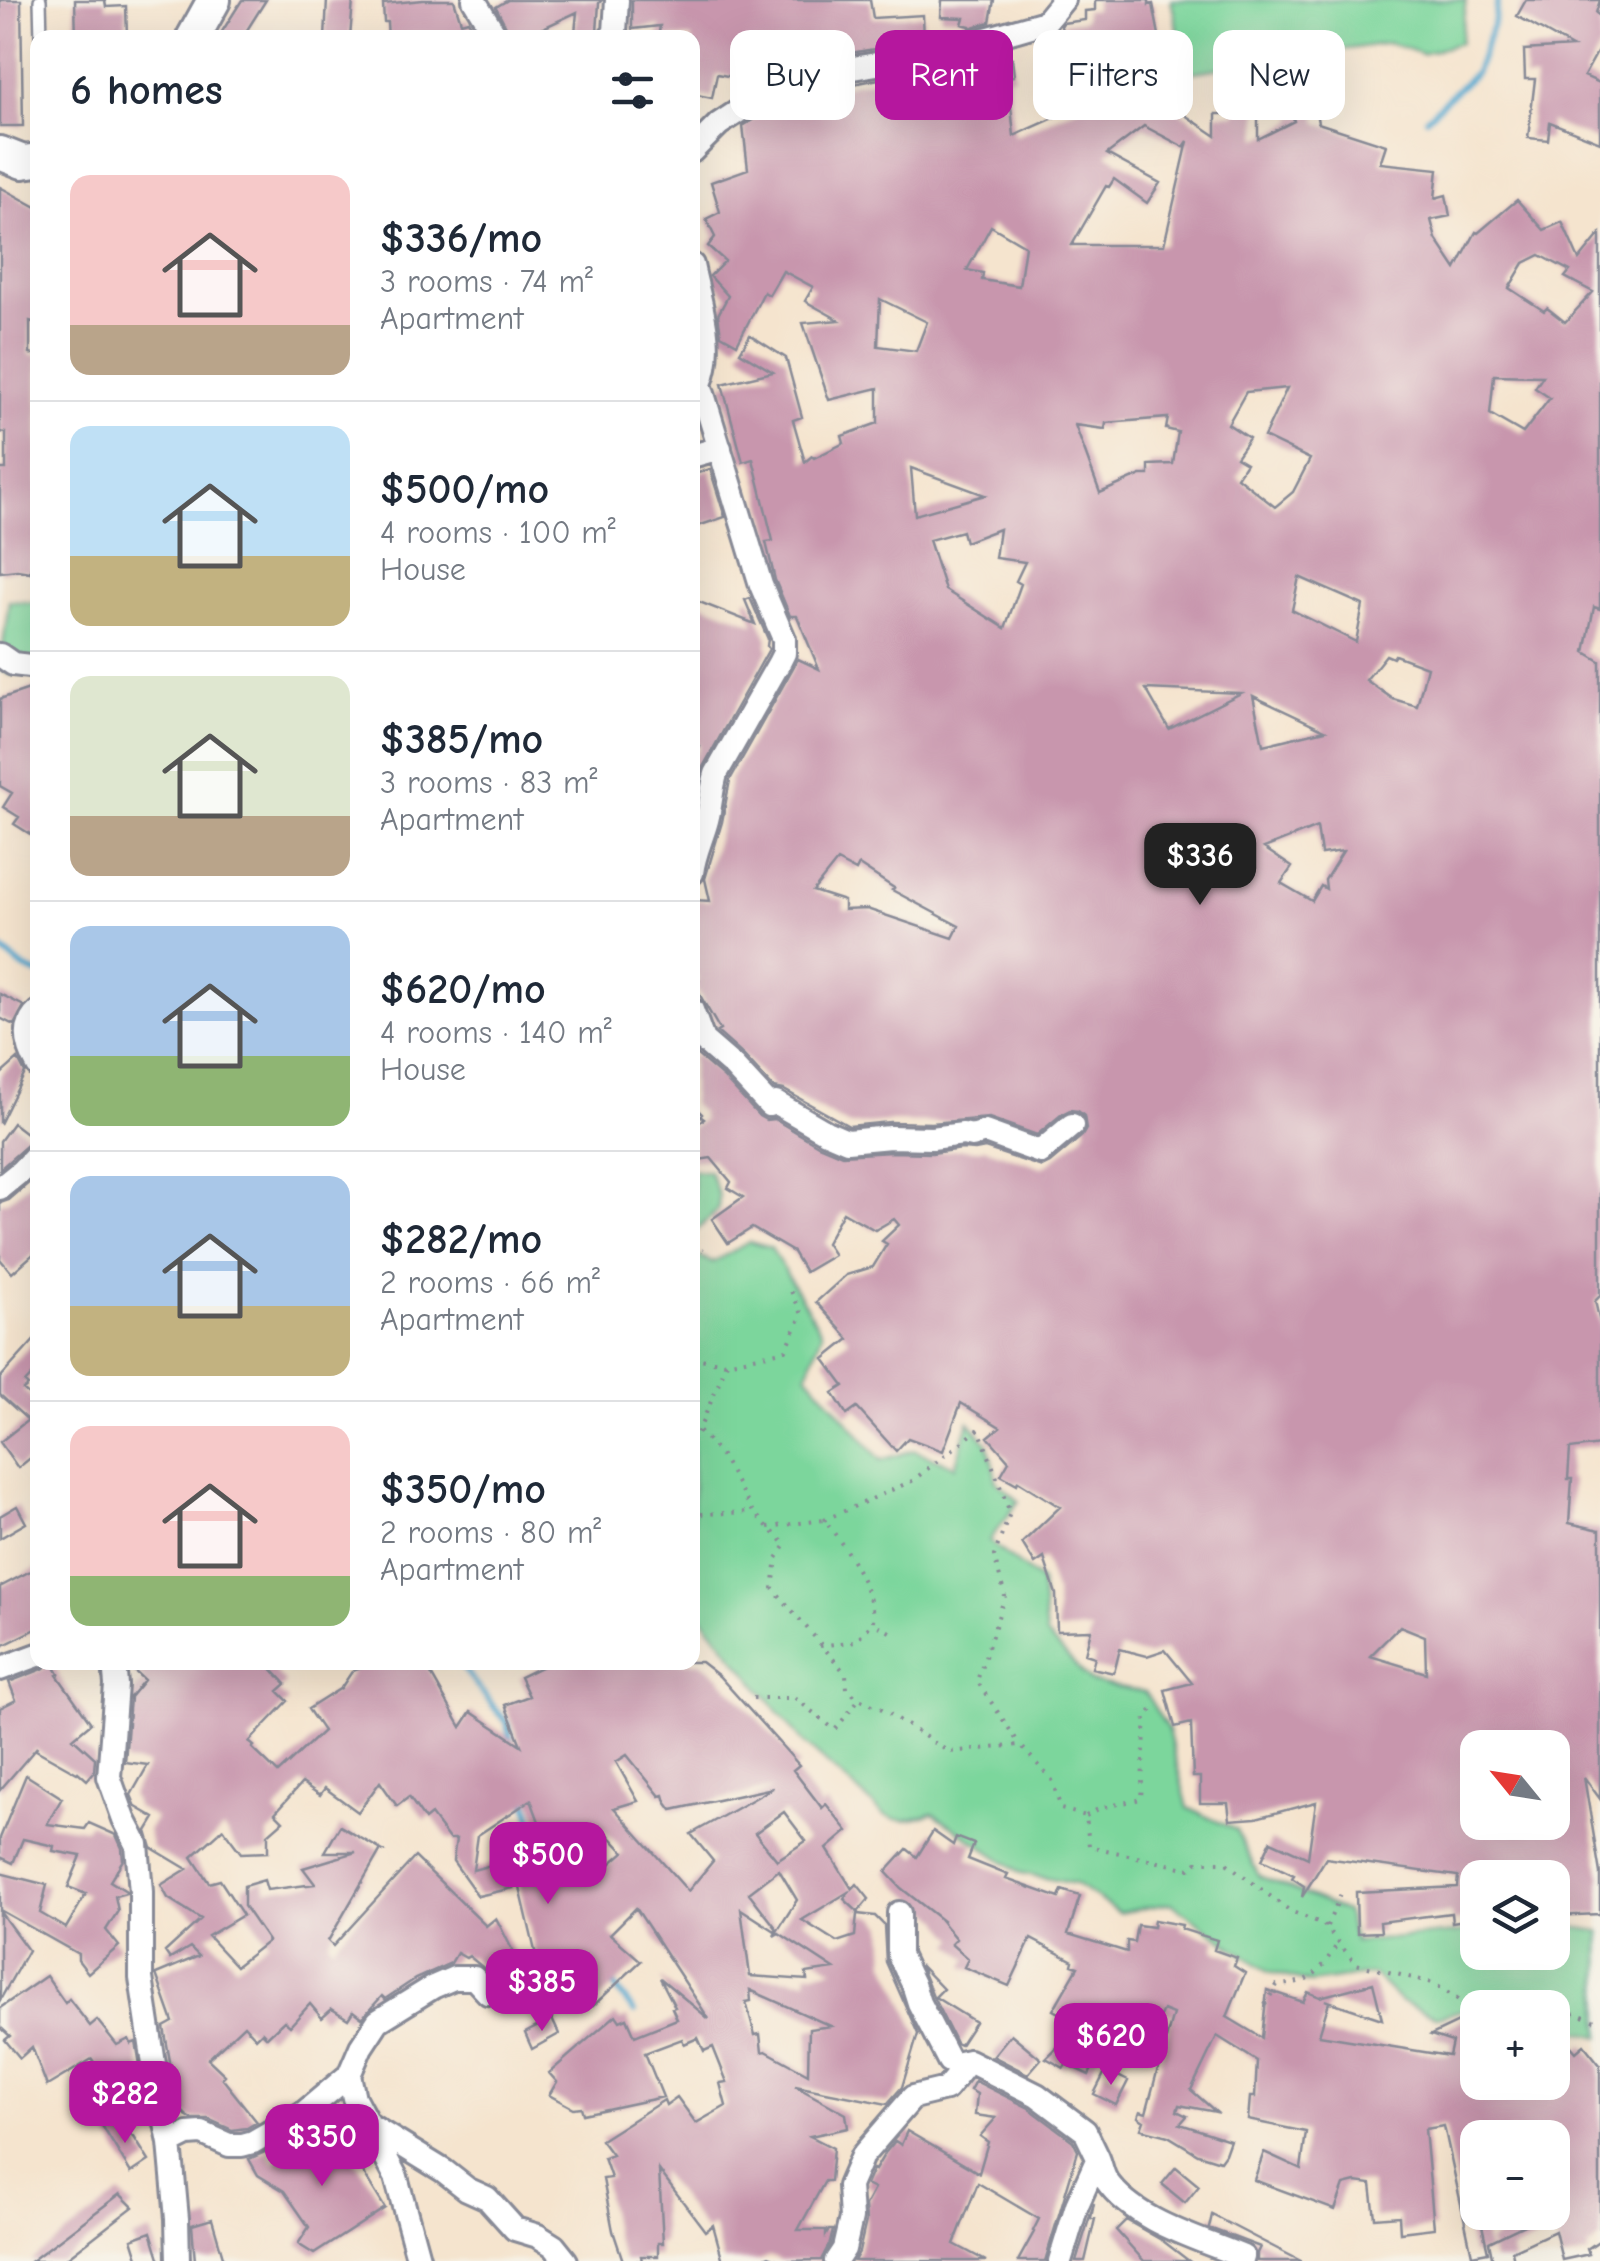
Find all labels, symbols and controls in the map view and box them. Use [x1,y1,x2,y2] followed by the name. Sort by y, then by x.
[730,30,855,120] chip: Buy
[875,30,1013,120] chip: Rent
[1033,30,1193,120] chip: Filters
[1213,30,1345,120] chip: New
[605,63,660,118] icon: filters
[70,66,223,115] text: 6 homes
[380,214,542,263] text: $336/mo
[150,215,270,335] icon: home
[380,263,593,300] text: 3 rooms · 74 m²
[380,300,523,337] text: Apartment
[380,465,549,514] text: $500/mo
[150,466,270,586] icon: home
[380,514,616,551] text: 4 rooms · 100 m²
[380,551,466,588] text: House
[380,715,543,764] text: $385/mo
[150,716,270,836] icon: home
[380,764,597,801] text: 3 rooms · 83 m²
[380,801,523,838] text: Apartment
[1141,823,1259,908] pin: $336
[1166,837,1234,874] text: $336
[380,965,546,1014] text: $620/mo
[150,966,270,1086] icon: home
[380,1014,612,1051] text: 4 rooms · 140 m²
[380,1051,466,1088] text: House
[380,1215,542,1264] text: $282/mo
[150,1216,270,1336] icon: home
[380,1264,600,1301] text: 2 rooms · 66 m²
[380,1301,523,1338] text: Apartment
[380,1465,546,1514] text: $350/mo
[150,1466,270,1586] icon: home
[380,1514,601,1551] text: 2 rooms · 80 m²
[380,1551,523,1588] text: Apartment
[1460,1730,1570,1840] north arrow
[1460,1730,1570,2230] map controls
[489,1822,607,1907] pin: $500
[512,1836,584,1873] text: $500
[1460,1860,1570,1970] button: layers
[483,1949,601,2034] pin: $385
[508,1963,576,2000] text: $385
[1460,1990,1570,2100] button: +
[1052,2003,1170,2088] pin: $620
[1076,2017,1146,2054] text: $620
[66,2061,184,2146] pin: $282
[91,2075,159,2112] text: $282
[263,2104,381,2189] pin: $350
[287,2118,357,2155] text: $350
[1460,2120,1570,2230] button: −

